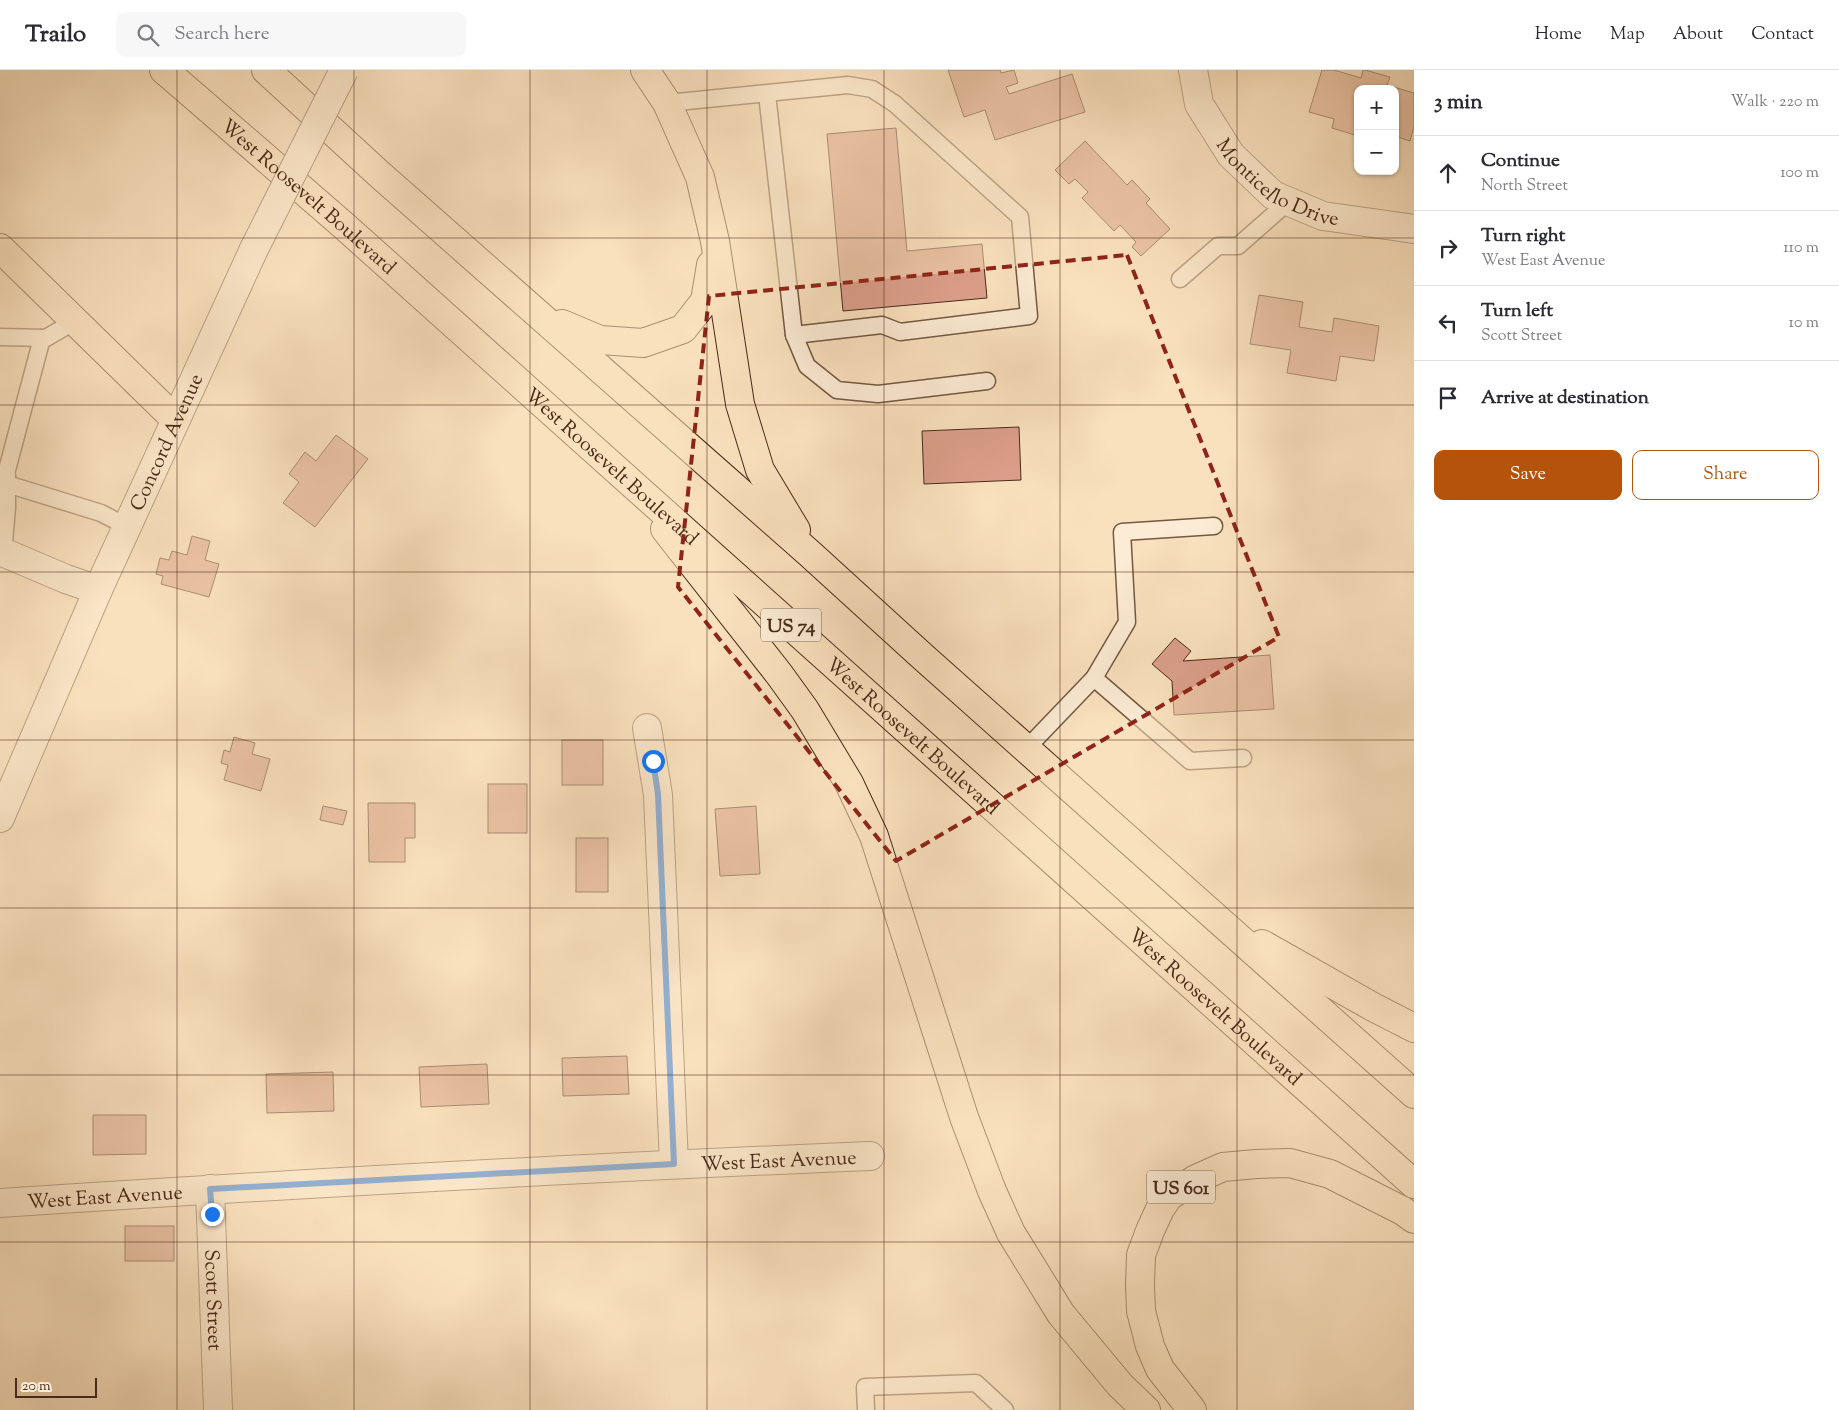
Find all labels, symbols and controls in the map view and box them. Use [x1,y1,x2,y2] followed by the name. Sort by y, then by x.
[116,12,466,57] search box
[25,18,86,52] text: Trailo
[134,21,162,49] icon: search
[174,21,270,48] text: Search here
[1535,22,1582,48] text: Home
[1610,22,1645,48] text: Map
[1673,22,1723,48] text: About
[1751,22,1814,48] text: Contact
[1354,85,1399,175] map controls
[1354,85,1399,130] button: +
[1434,88,1483,118] text: 3 min
[1731,91,1819,114] text: Walk · 220 m
[213,113,401,283] street label: West Roosevelt Boulevard
[1354,130,1399,175] button: −
[1207,134,1340,235] street label: Monticello Drive
[1481,148,1560,175] text: Continue
[1434,159,1462,187] icon: ahead
[1780,162,1819,185] text: 100 m
[1481,175,1568,198] text: North Street
[1481,223,1565,250] text: Turn right
[1434,234,1462,262] icon: right
[1783,237,1819,260] text: 110 m
[1481,250,1606,273] text: West East Avenue
[1481,298,1553,325] text: Turn left
[1434,309,1462,337] icon: left
[1789,312,1819,335] text: 10 m
[1481,325,1562,348] text: Scott Street
[124,370,212,516] street label: Concord Avenue
[517,382,704,553] street label: West Roosevelt Boulevard
[1434,384,1462,412] icon: arrive
[1481,385,1649,412] text: Arrive at destination
[1434,450,1622,500] button: Save
[1632,450,1819,500] button: Share
[761,608,821,642] road number: US 74
[818,652,1005,823] street label: West Roosevelt Boulevard
[642,750,665,773] route start
[1121,922,1307,1094] street label: West Roosevelt Boulevard
[700,1145,857,1180] street label: West East Avenue
[1147,1170,1215,1204] road number: US 601
[26,1179,184,1218] street label: West East Avenue
[201,1203,224,1226] route end
[195,1249,228,1351] street label: Scott Street
[15,1375,98,1398] scale bar
[22,1377,51,1397] text: 20 m

